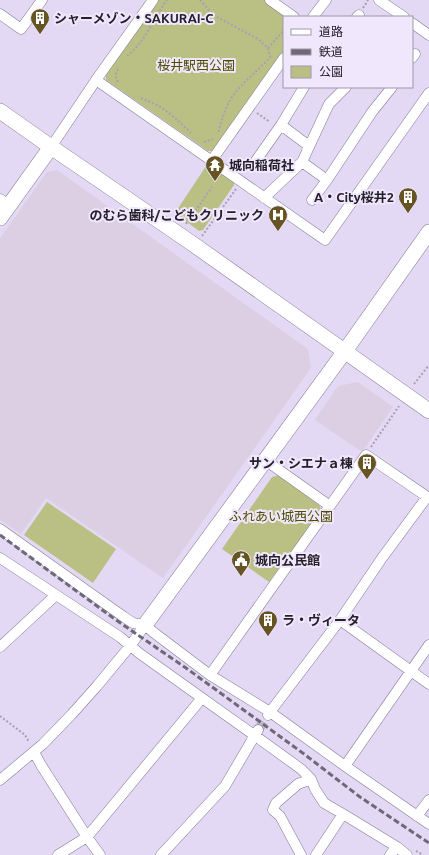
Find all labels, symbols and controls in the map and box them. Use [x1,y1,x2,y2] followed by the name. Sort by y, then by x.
[29,7,51,35] building icon: シャーメゾン・SAKURAI-C
[54,11,214,25] place label: シャーメゾン・SAKURAI-C
[283,16,413,88] legend
[319,25,343,38] text: 道路
[319,45,343,58] text: 鉄道
[157,58,235,72] park label: 桜井駅西公園
[319,65,343,78] text: 公園
[204,154,226,182] temple icon: 城向稲荷社
[229,158,294,172] place label: 城向稲荷社
[397,186,419,214] building icon: A・City桜井2
[314,190,394,204] place label: A・City桜井2
[267,204,289,232] hospital icon: のむら歯科/こどもクリニック
[90,208,264,222] place label: のむら歯科/こどもクリニック
[356,452,378,480] building icon: サン・シエナａ棟
[249,456,353,470] place label: サン・シエナａ棟
[229,509,333,523] park label: ふれあい城西公園
[230,549,252,577] public building icon: 城向公民館
[255,553,320,567] place label: 城向公民館
[257,609,279,637] building icon: ラ・ヴィータ
[282,613,360,627] place label: ラ・ヴィータ

